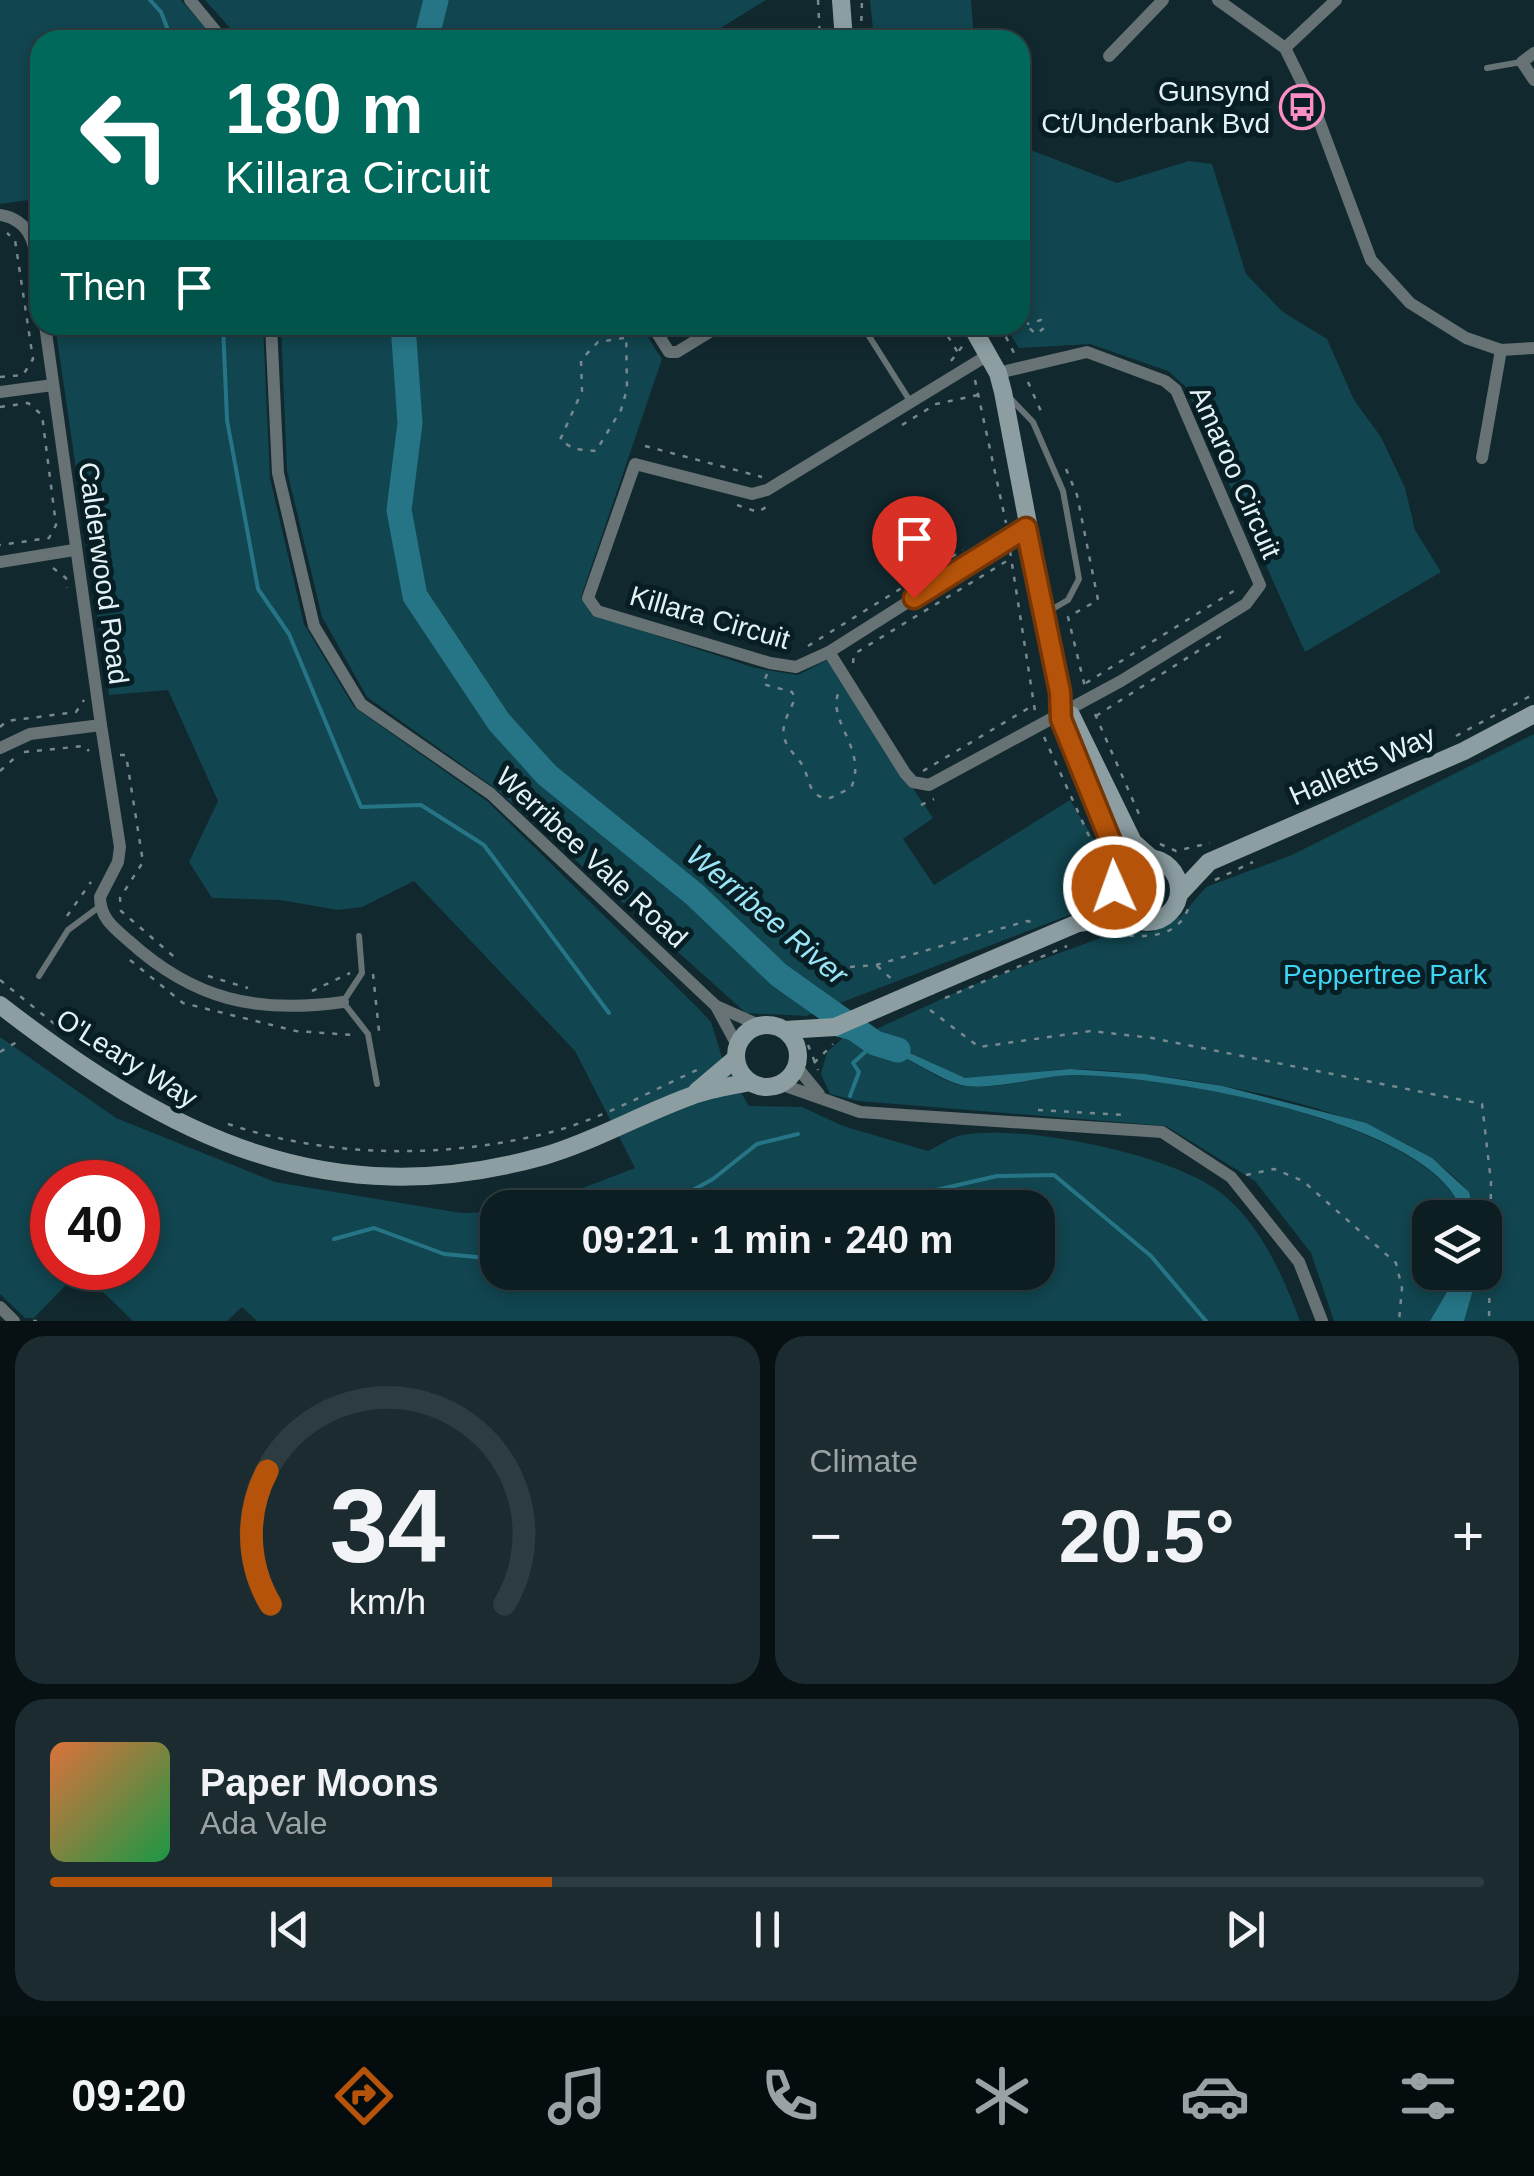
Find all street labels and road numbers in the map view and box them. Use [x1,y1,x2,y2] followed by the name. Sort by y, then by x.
[1184,381,1287,563] street label: Amaroo Circuit
[73,460,134,686] street label: Calderwood Road
[626,580,794,655] street label: Killara Circuit
[1285,720,1440,811] street label: Halletts Way
[490,761,693,954] street label: Werribee Vale Road
[51,1003,203,1114] street label: O'Leary Way

